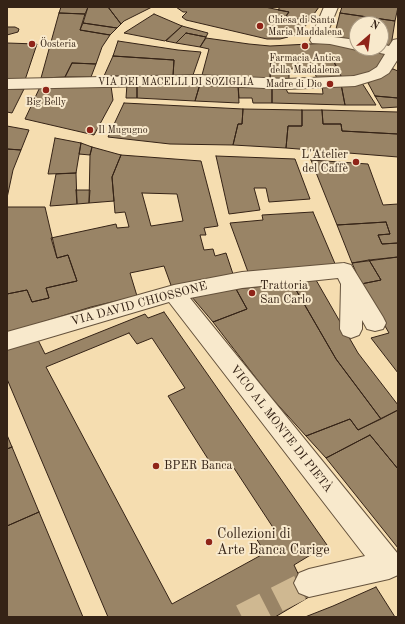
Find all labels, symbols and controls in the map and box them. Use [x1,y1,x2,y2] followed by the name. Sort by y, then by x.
[268,14,342,38] place label: Chiesa di Santa Maria Maddalena
[349,16,389,56] north arrow
[368,19,381,33] text: N
[255,21,265,31] marker: Chiesa di Santa Maria Maddalena
[40,38,76,50] place label: Öosteria
[27,39,37,49] marker: Öosteria
[300,41,310,51] marker: Farmacia Antica della Maddalena
[269,52,341,76] place label: Farmacia Antica della Maddalena
[98,76,254,88] street label: VIA DEI MACELLI DI SOZIGLIA
[266,78,322,90] place label: Madre di Dio
[325,79,335,89] marker: Madre di Dio
[41,85,51,95] marker: Big Belly
[26,96,66,108] place label: Big Belly
[98,124,148,136] place label: Il Mugugno
[85,125,95,135] marker: Il Mugugno
[301,148,348,176] place label: L'Atelier del Caffè
[351,157,361,167] marker: L'Atelier del Caffè
[69,279,209,329] street label: VIA DAVID CHIOSSONE
[260,279,311,307] place label: Trattoria San Carlo
[247,288,257,298] marker: Trattoria San Carlo
[227,362,335,496] street label: VICO AL MONTE DI PIETÀ
[164,459,233,473] place label: BPER Banca
[151,461,161,471] marker: BPER Banca
[217,526,330,558] place label: Collezioni di Arte Banca Carige
[204,537,214,547] marker: Collezioni di Arte Banca Carige

